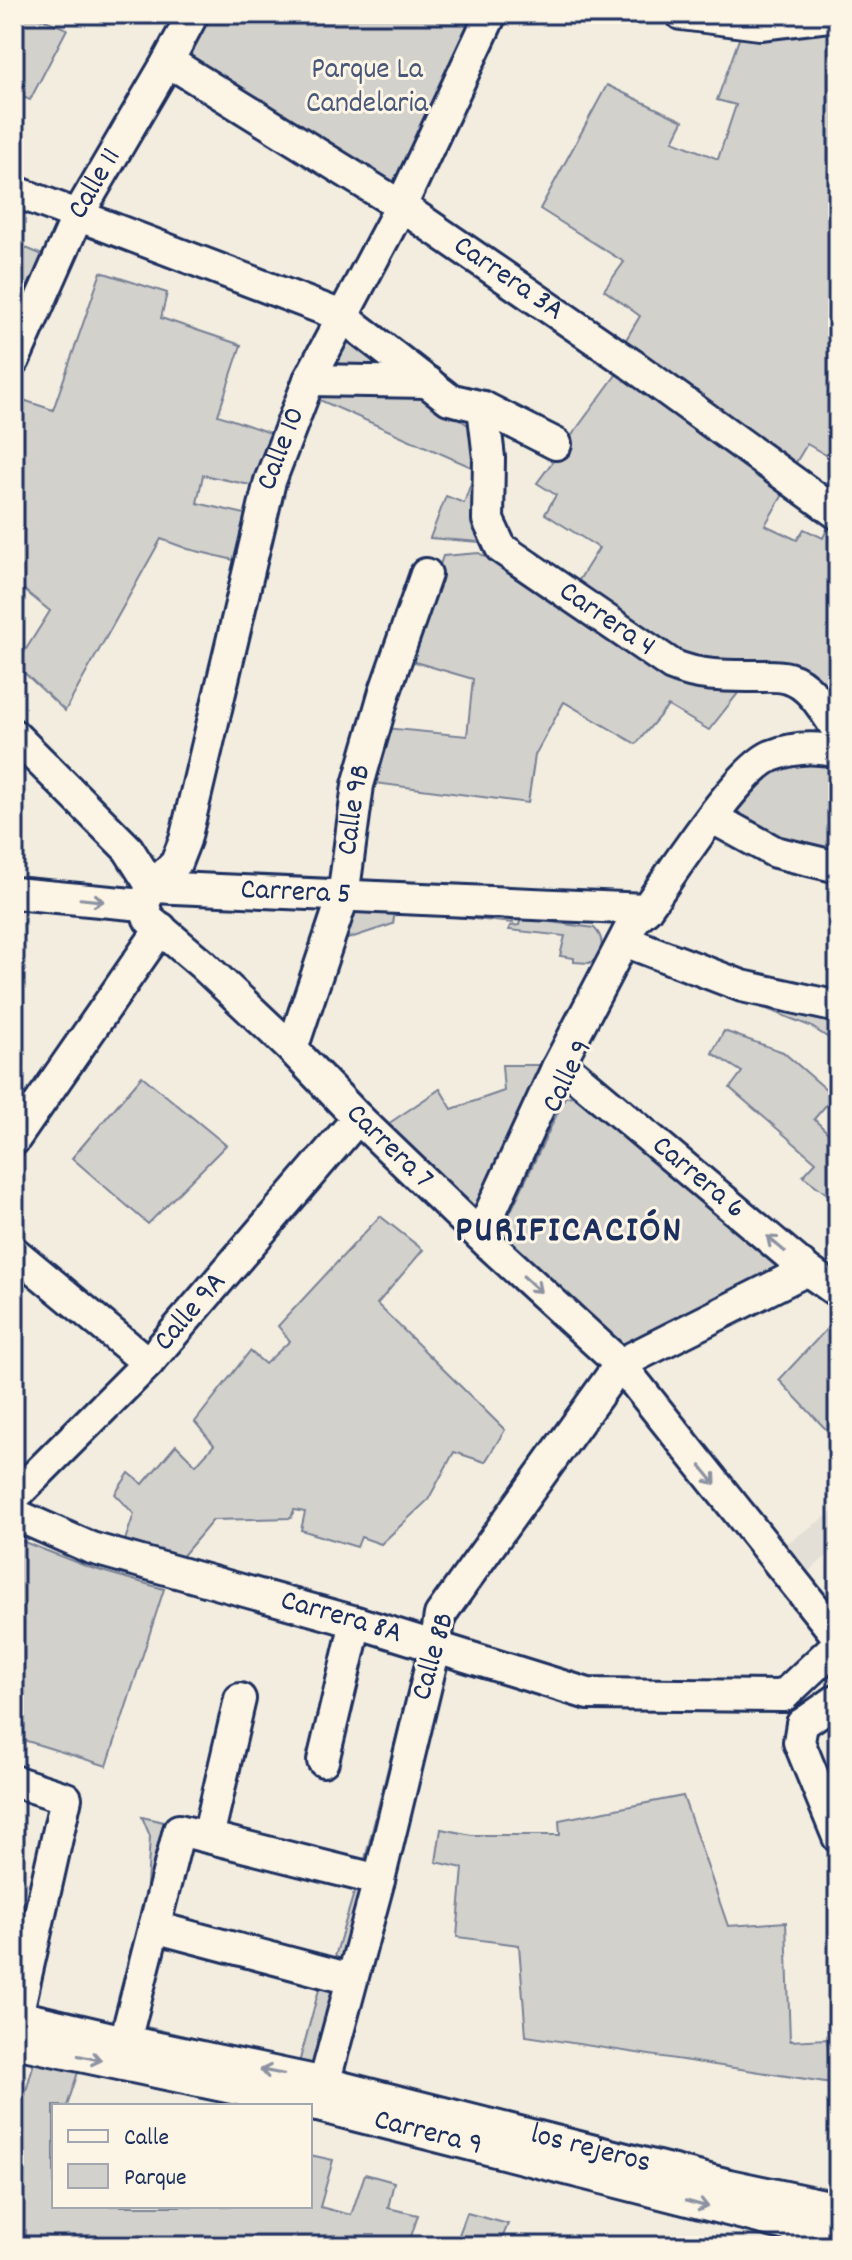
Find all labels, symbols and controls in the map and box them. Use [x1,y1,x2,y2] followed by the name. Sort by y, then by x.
[306,50,429,127] park label: Parque La Candelaria
[58,141,134,228] street label: Calle 11
[444,226,572,333] street label: Carrera 3A
[247,401,318,495] street label: Calle 10
[549,572,664,669] street label: Carrera 4
[327,760,384,858] street label: Calle 9B
[240,869,352,917] street label: Carrera 5
[78,893,105,908] one-way arrow
[533,1033,605,1121] street label: Calle 9
[334,1095,442,1200] street label: Carrera 7
[641,1126,754,1231] street label: Carrera 6
[455,1205,683,1260] district label: PURIFICACIÓN
[767,1235,787,1253] one-way arrow
[145,1263,238,1362] street label: Calle 9A
[522,1275,542,1293] one-way arrow
[699,1464,717,1485] one-way arrow
[275,1580,407,1657] street label: Carrera 8A
[402,1608,468,1706] street label: Calle 8B
[77,2051,103,2066] one-way arrow
[260,2064,285,2079] one-way arrow
[369,2099,487,2168] street label: Carrera 9
[52,2104,312,2208] legend
[526,2114,655,2186] street label: los rejeros
[124,2122,169,2156] text: Calle
[124,2162,187,2196] text: Parque
[683,2197,709,2212] one-way arrow

